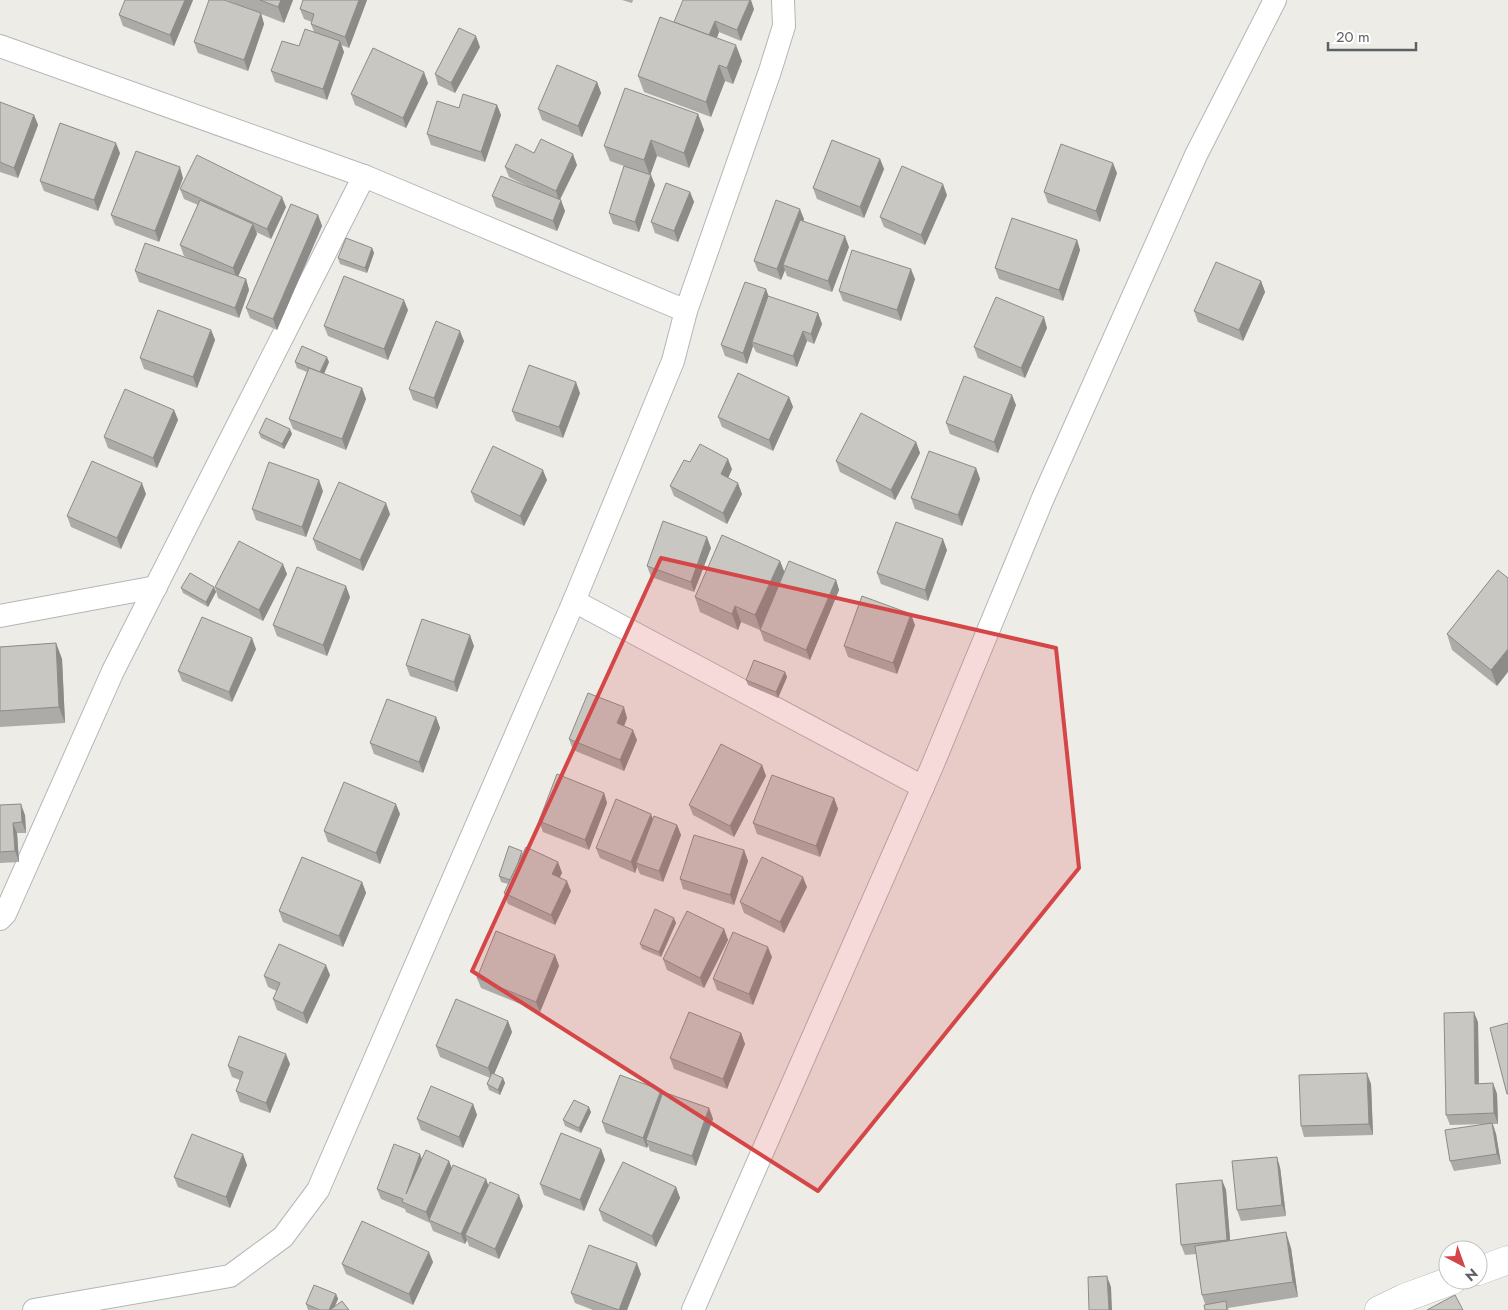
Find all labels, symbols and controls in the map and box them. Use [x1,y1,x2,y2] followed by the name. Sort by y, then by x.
[1328,20,1416,52] scale bar
[1336,26,1370,48] text: 20 m
[1438,1240,1488,1290] north arrow
[1461,1264,1482,1286] text: N

